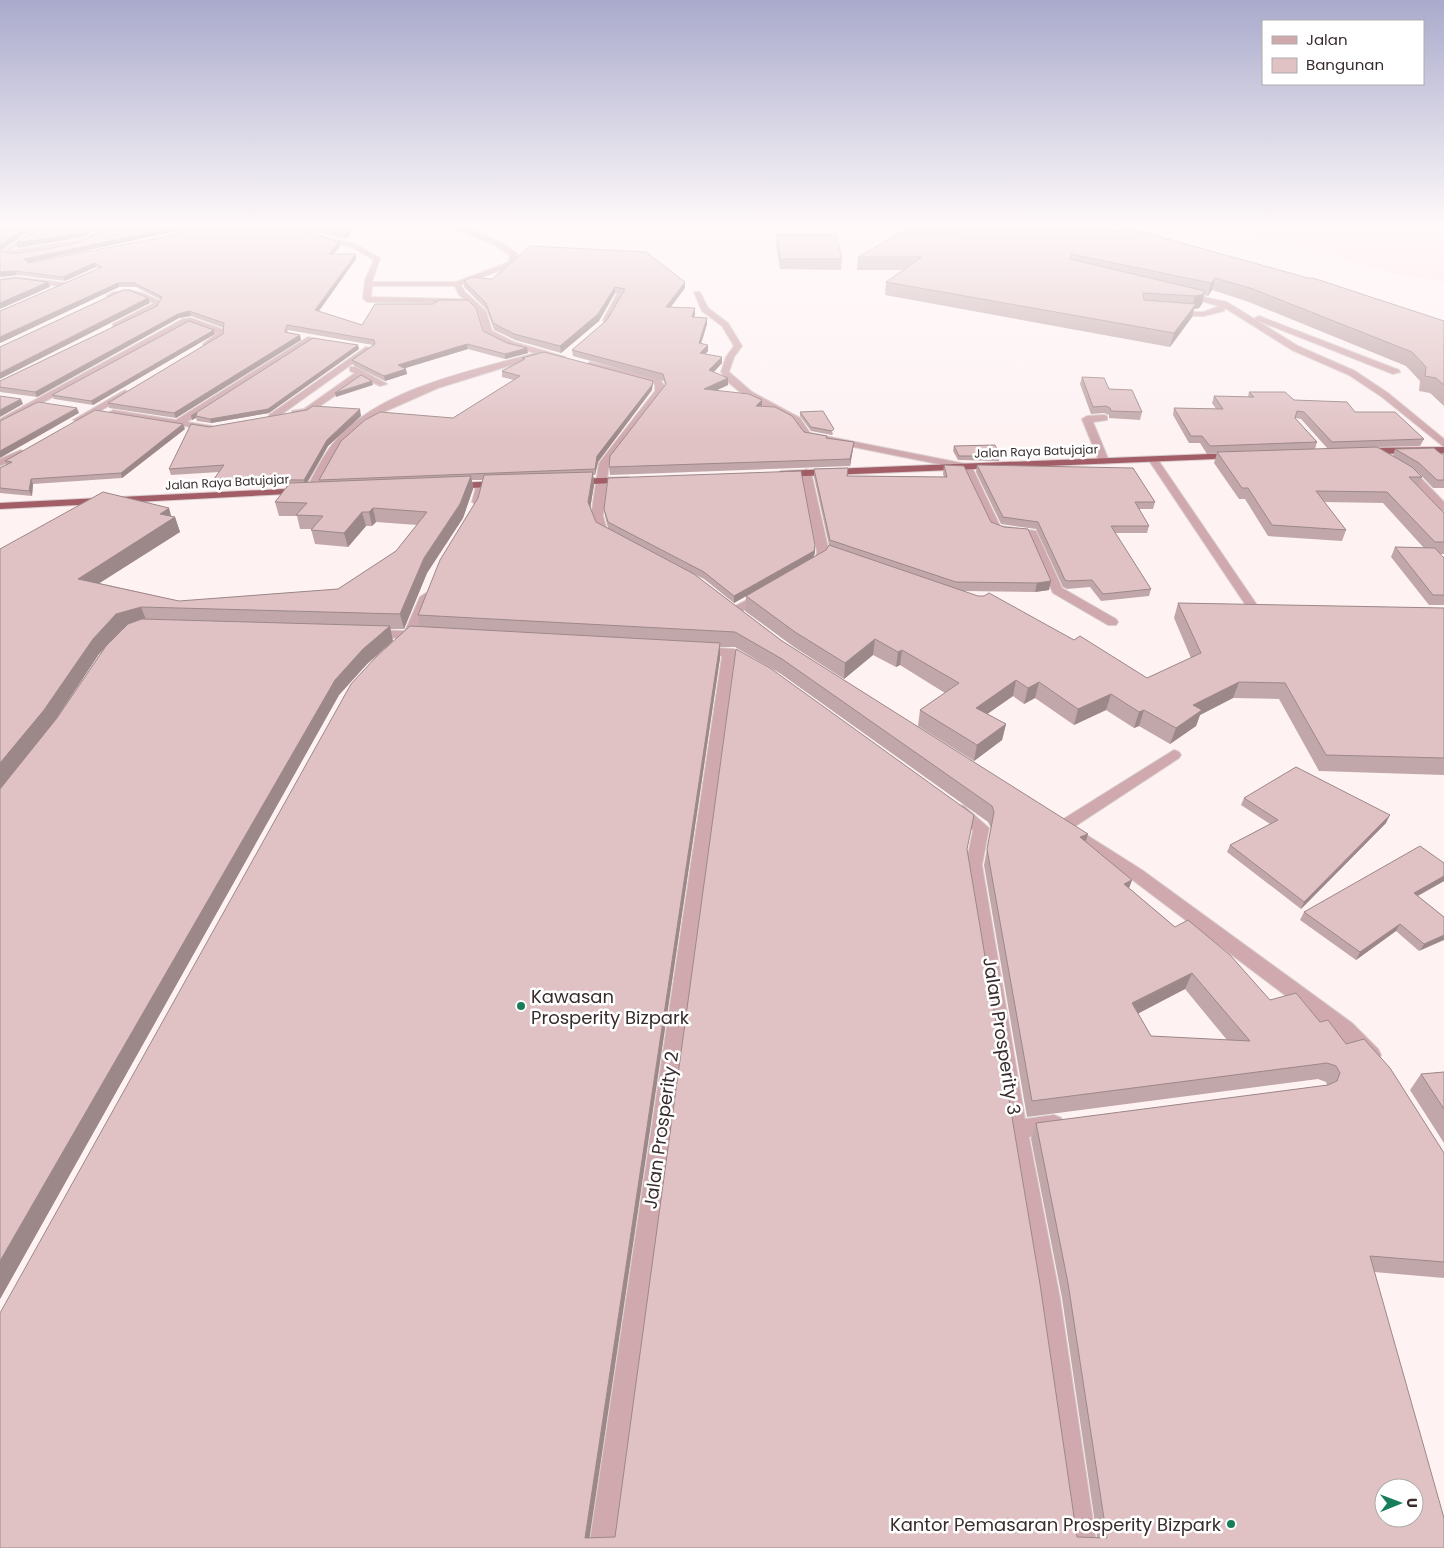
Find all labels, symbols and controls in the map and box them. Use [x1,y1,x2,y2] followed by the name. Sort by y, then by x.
[1262,20,1424,85] legend
[1306,29,1348,50] text: Jalan
[1306,54,1384,75] text: Bangunan
[974,440,1099,462] street label: Jalan Raya Batujajar
[165,470,290,494] street label: Jalan Raya Batujajar
[977,955,1027,1117] street label: Jalan Prosperity 3
[531,984,690,1030] place label: Kawasan Prosperity Bizpark
[515,1000,527,1012] marker: Kawasan Prosperity Bizpark
[638,1050,684,1210] street label: Jalan Prosperity 2
[1374,1478,1424,1528] north arrow
[1402,1498,1422,1508] text: U
[890,1512,1222,1537] place label: Kantor Pemasaran Prosperity Bizpark
[1225,1518,1237,1530] marker: Kantor Pemasaran Prosperity Bizpark

